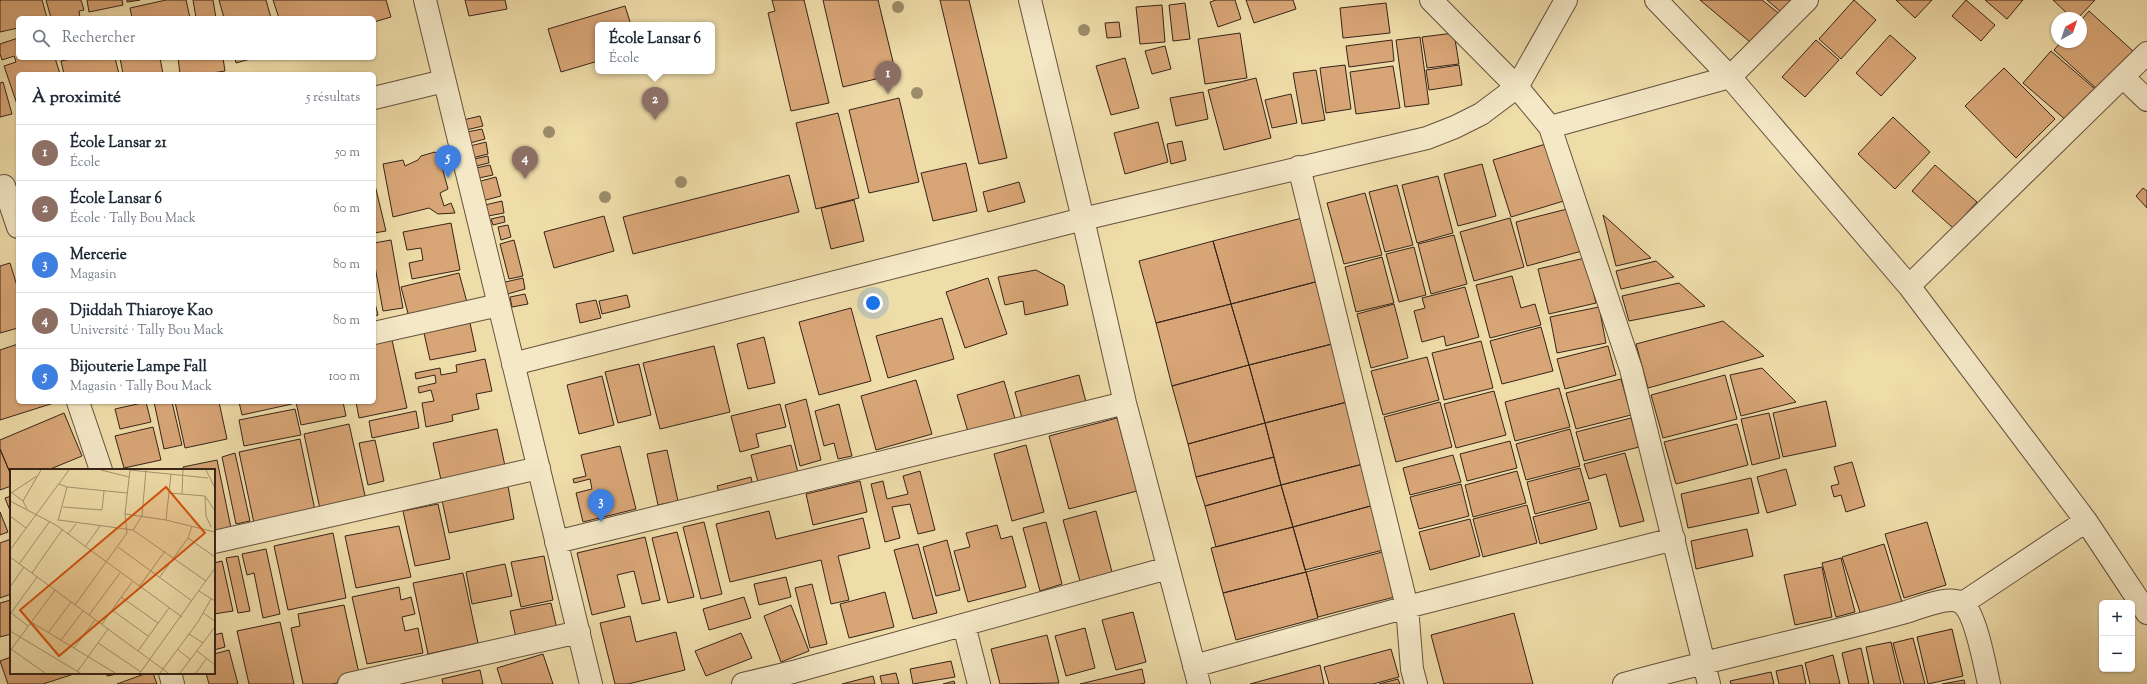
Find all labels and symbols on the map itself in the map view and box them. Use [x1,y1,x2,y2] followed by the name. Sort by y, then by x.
[2051,12,2087,48] north arrow
[875,61,901,94] pin: 1
[642,87,668,120] pin: 2
[435,145,461,178] pin: 5
[512,146,538,179] pin: 4
[863,293,883,313] your location
[10,469,215,674] inset map
[588,489,614,522] pin: 3

